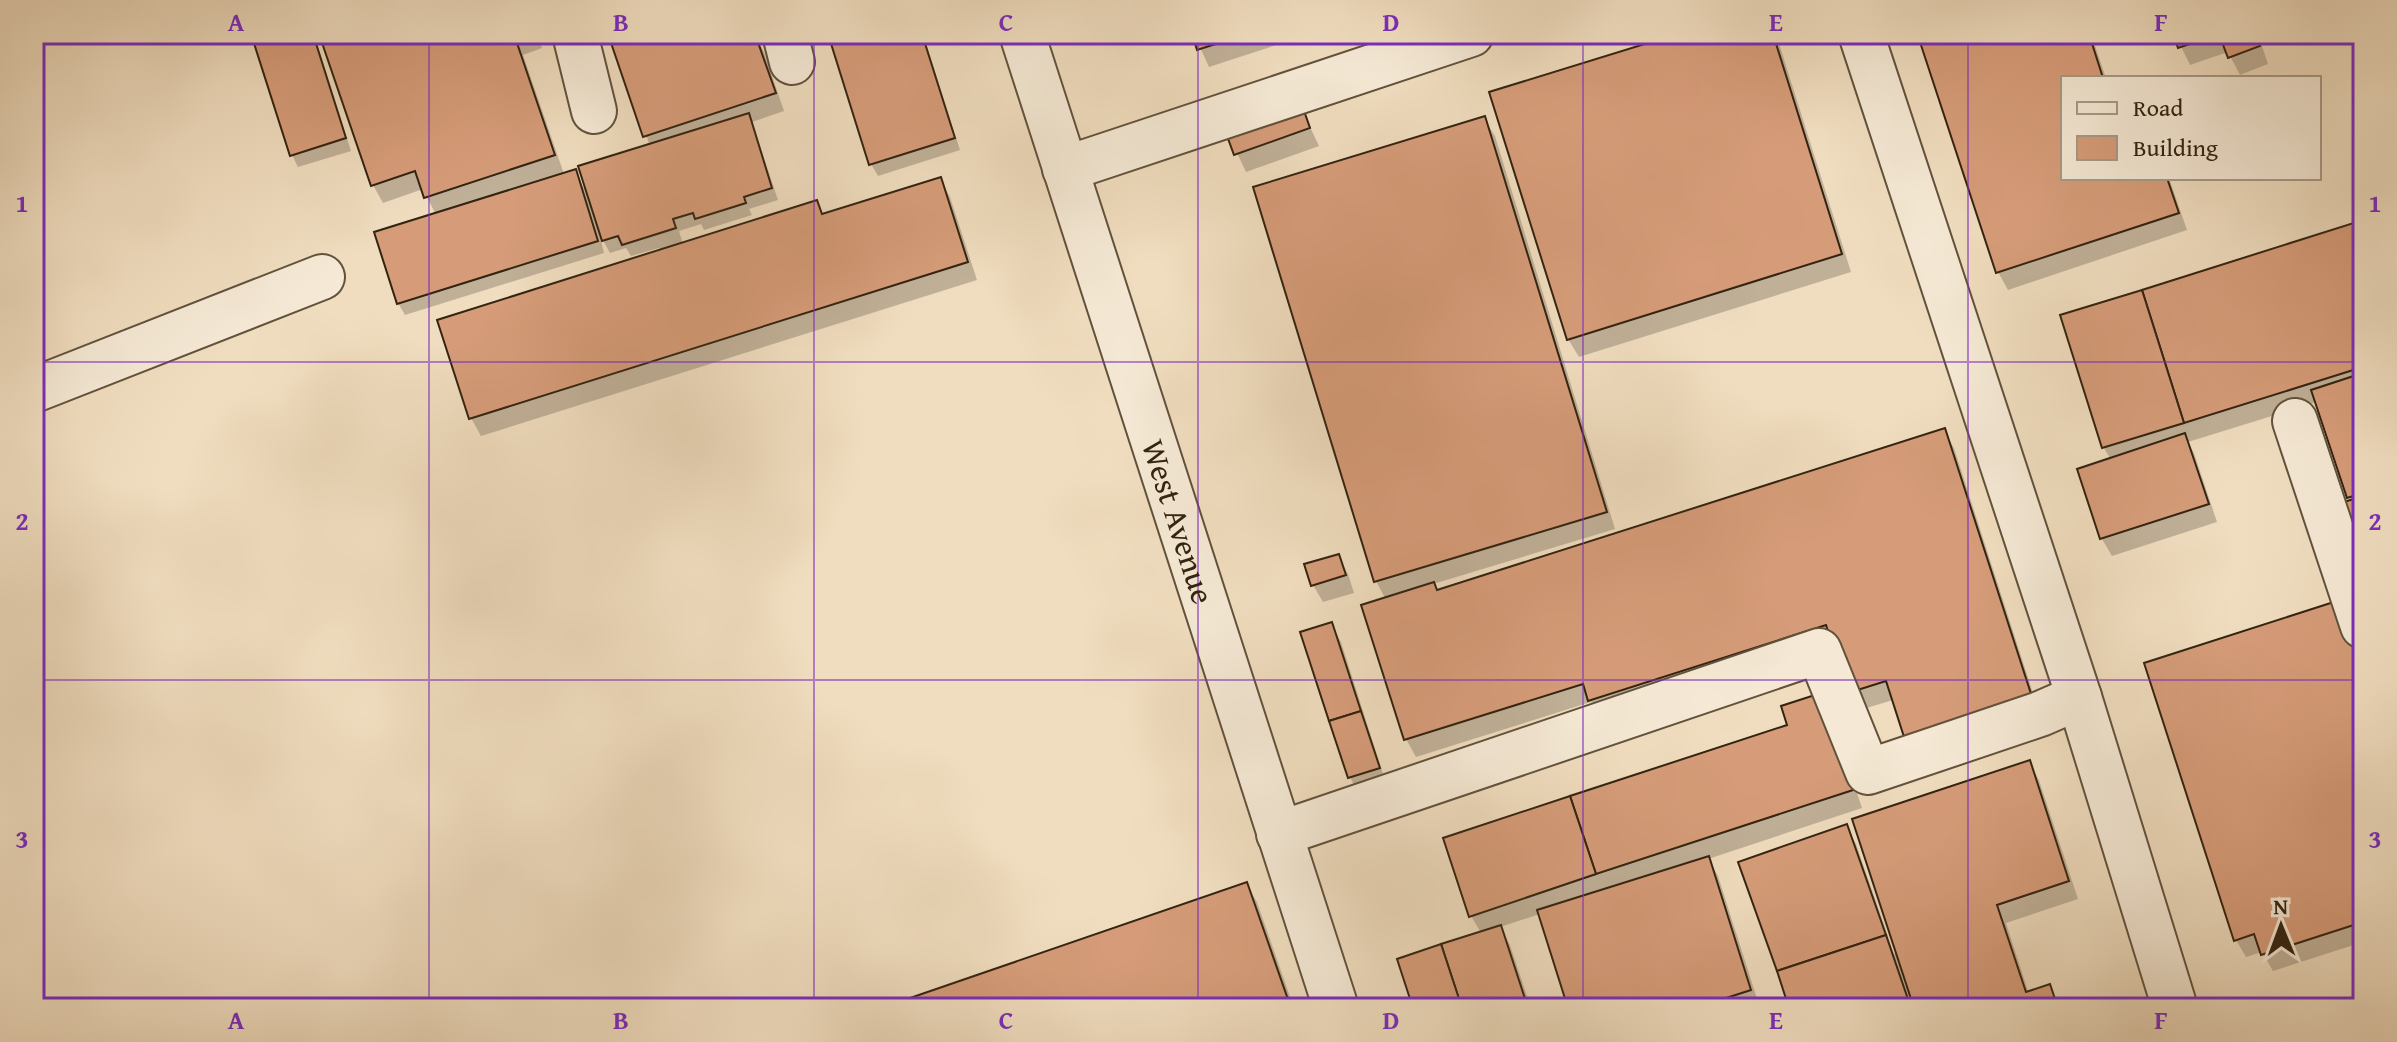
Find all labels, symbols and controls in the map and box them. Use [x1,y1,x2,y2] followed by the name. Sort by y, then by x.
[228,2,245,41] text: A
[613,2,629,41] text: B
[999,2,1013,41] text: C
[1383,2,1399,41] text: D
[1769,2,1783,41] text: E
[2154,2,2168,41] text: F
[2061,76,2321,180] legend
[2133,90,2183,125] text: Road
[2133,130,2218,165] text: Building
[15,183,29,222] text: 1
[2368,183,2382,222] text: 1
[1131,433,1228,610] street label: West Avenue
[15,501,29,540] text: 2
[2368,501,2382,540] text: 2
[15,819,29,858] text: 3
[2368,819,2382,858] text: 3
[2241,886,2321,966] north arrow
[2273,890,2289,922] text: N
[228,1000,245,1039] text: A
[613,1000,629,1039] text: B
[999,1000,1013,1039] text: C
[1383,1000,1399,1039] text: D
[1769,1000,1783,1039] text: E
[2154,1000,2168,1039] text: F

